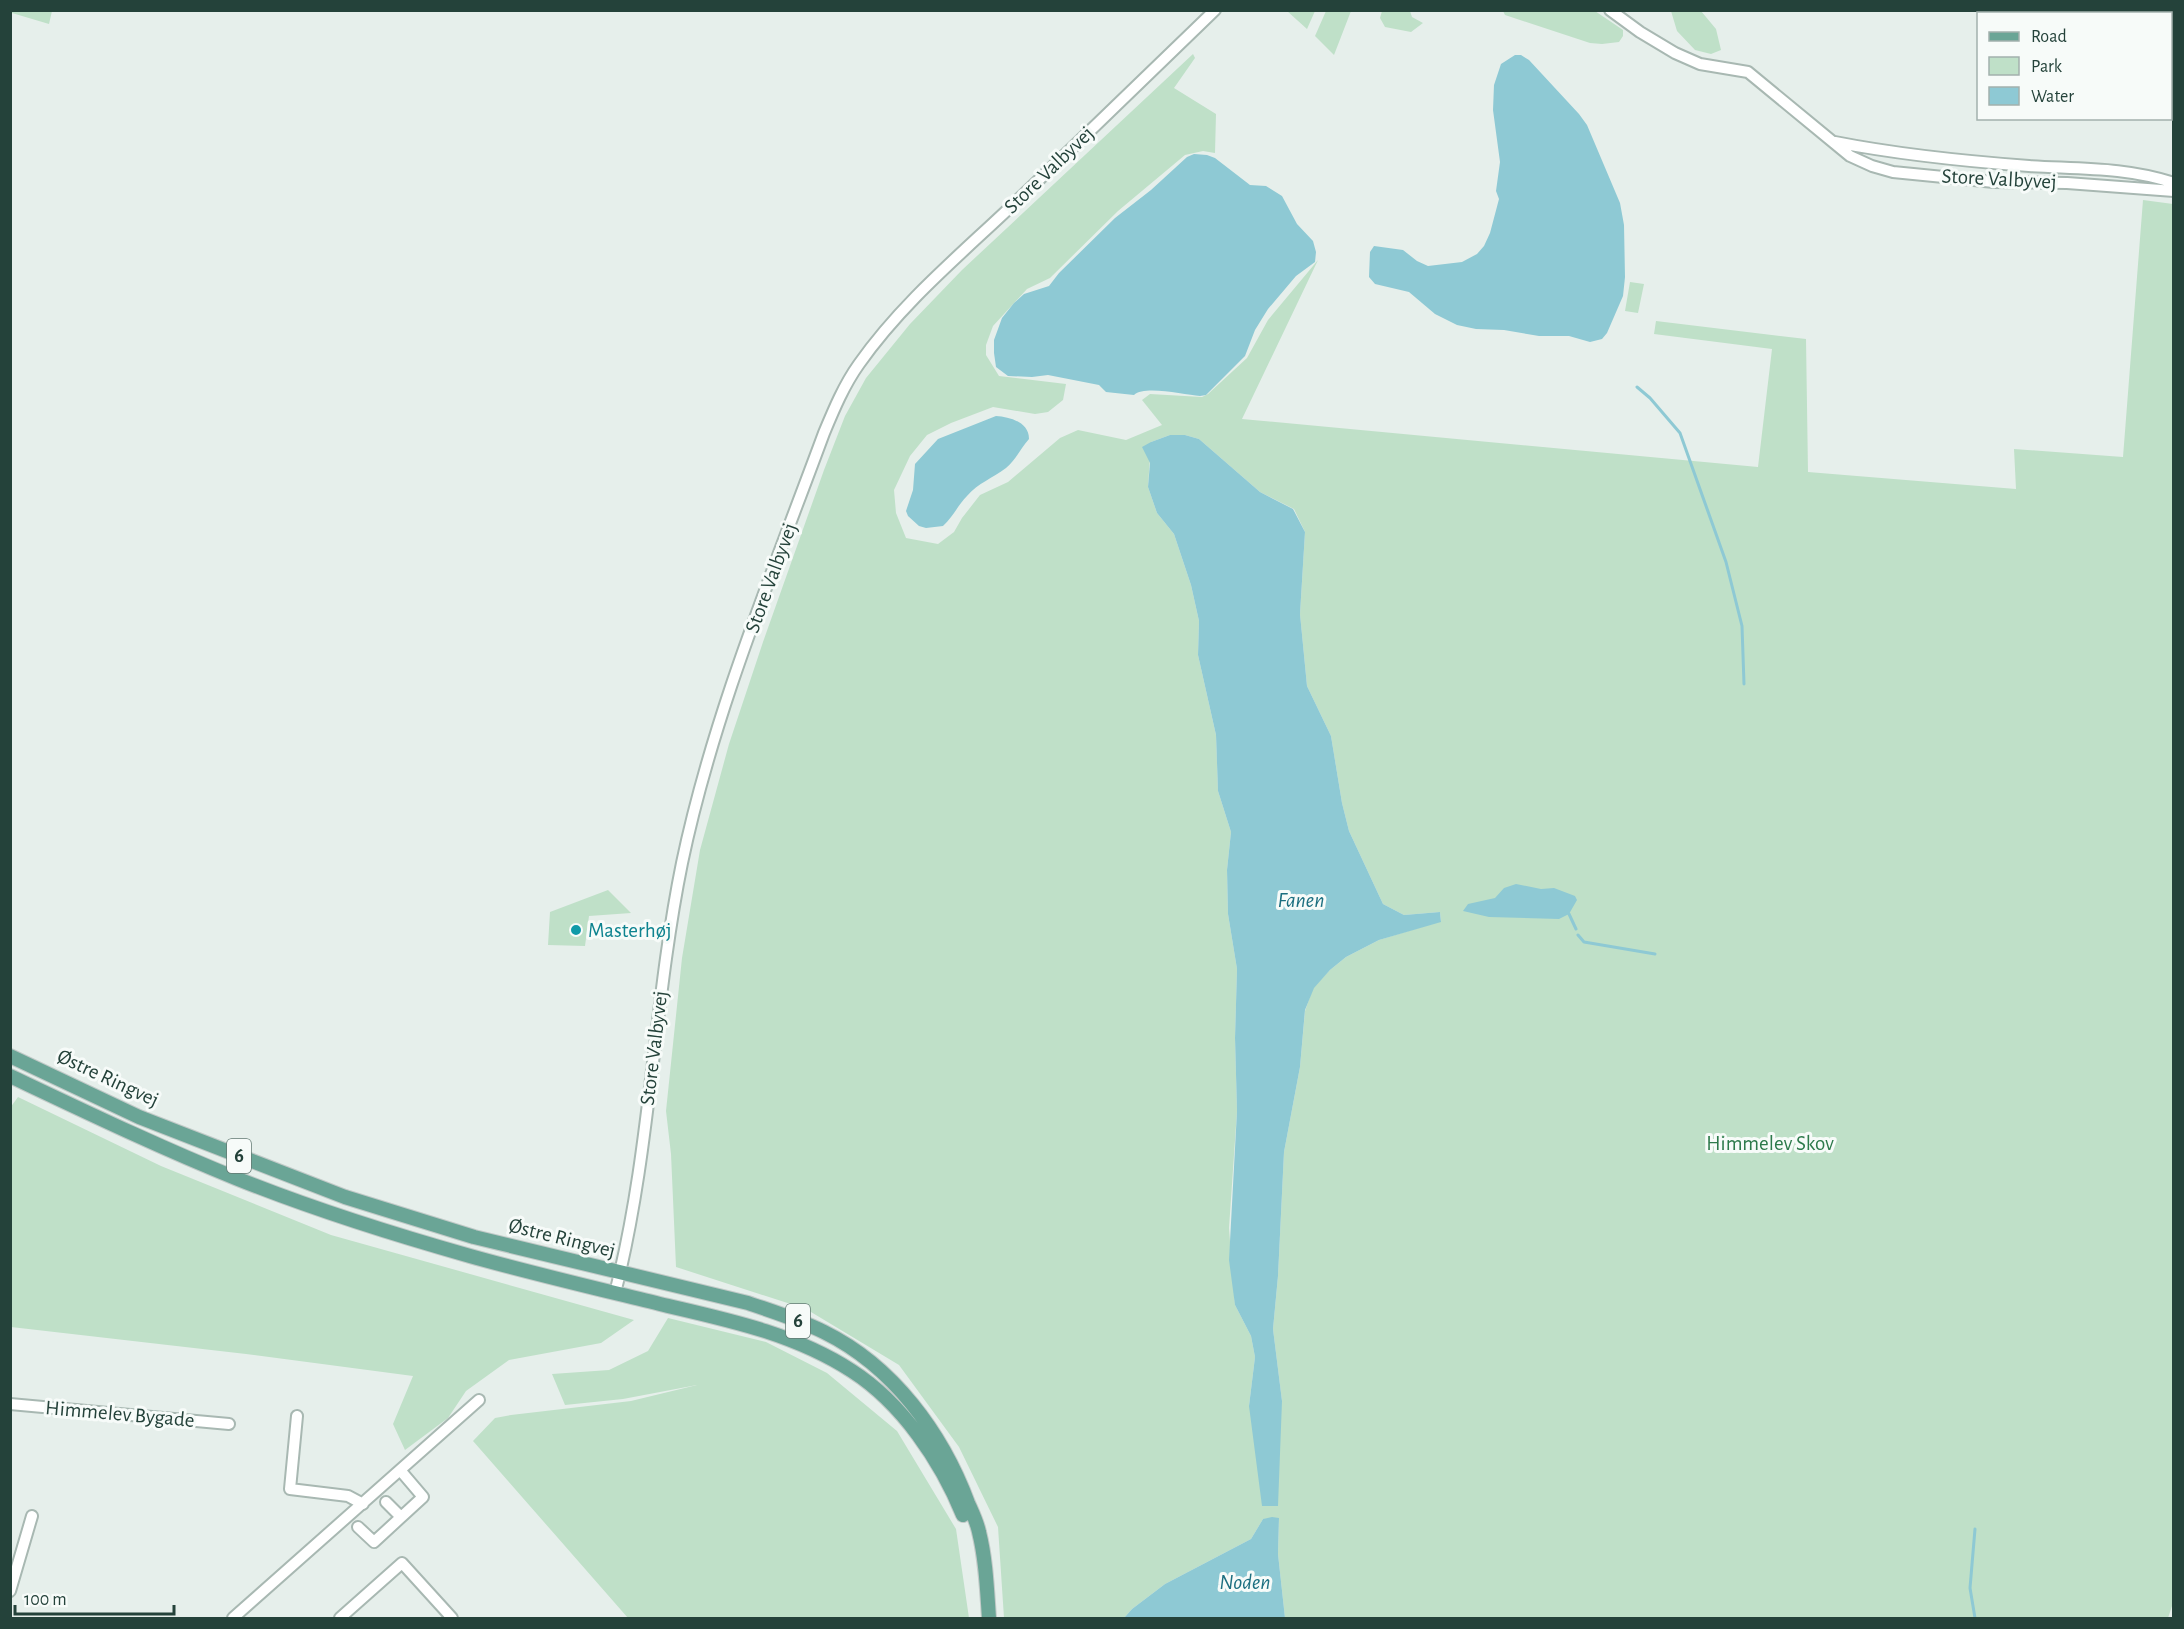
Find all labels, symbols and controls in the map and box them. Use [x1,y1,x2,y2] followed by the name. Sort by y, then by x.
[1977,12,2172,120] legend
[2031,28,2067,46] text: Road
[2031,58,2063,76] text: Park
[2031,88,2074,106] text: Water
[1000,122,1098,218] street label: Store Valbyvej
[1941,165,2057,193] street label: Store Valbyvej
[741,520,801,636] street label: Store Valbyvej
[1278,889,1324,911] water label: Fanen
[588,920,672,941] place label: Masterhøj
[569,923,583,937] marker: Masterhøj
[637,990,671,1106] street label: Store Valbyvej
[54,1045,162,1111] street label: Østre Ringvej
[1706,1133,1834,1154] park label: Himmelev Skov
[227,1139,251,1173] road number: 6
[506,1215,618,1261] street label: Østre Ringvej
[786,1304,810,1338] road number: 6
[45,1397,195,1431] street label: Himmelev Bygade
[1219,1571,1271,1593] water label: Noden
[15,1578,174,1616] scale bar
[24,1591,67,1609] text: 100 m

